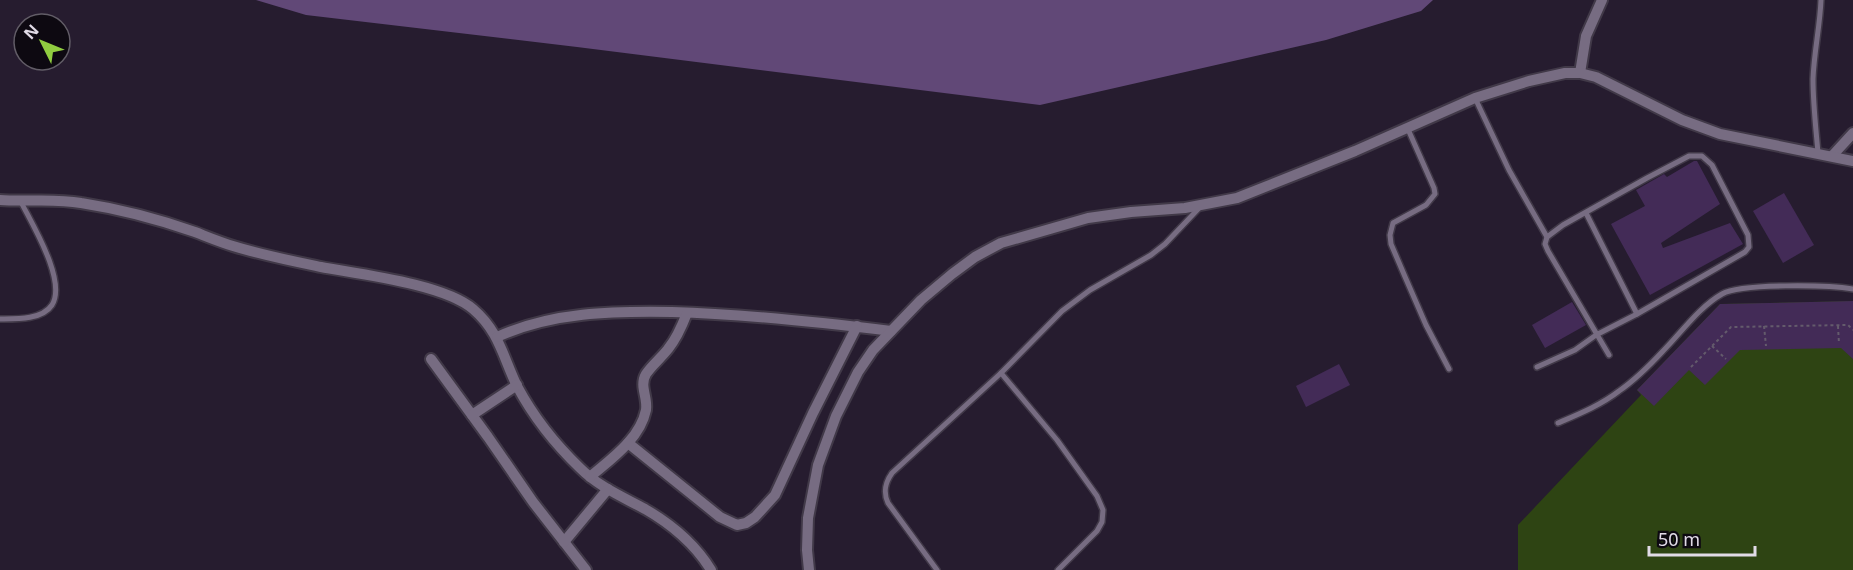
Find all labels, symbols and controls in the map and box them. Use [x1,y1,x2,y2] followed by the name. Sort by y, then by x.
[12,12,72,72] north arrow
[19,20,44,44] text: N
[1649,519,1756,557] scale bar
[1658,527,1700,551] text: 50 m

